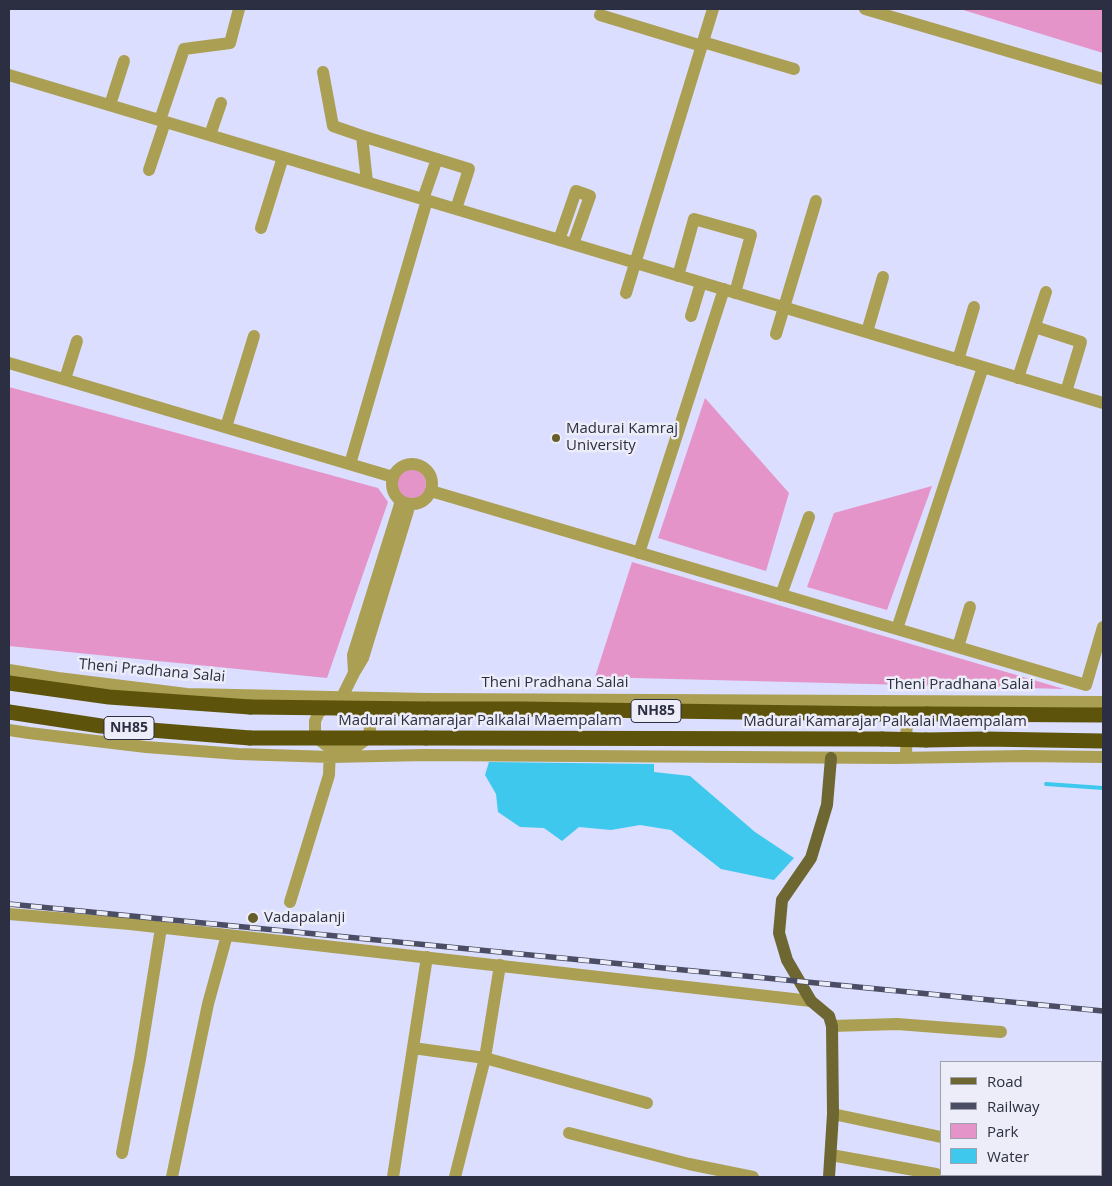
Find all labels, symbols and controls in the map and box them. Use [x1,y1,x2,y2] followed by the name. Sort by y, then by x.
[566,420,678,455] place label: Madurai Kamraj University
[550,432,562,444] marker: Madurai Kamraj University
[78,656,226,686] street label: Theni Pradhana Salai
[482,674,628,692] street label: Theni Pradhana Salai
[887,676,1033,694] street label: Theni Pradhana Salai
[631,699,681,722] road number: NH85
[338,712,622,730] street label: Madurai Kamarajar Palkalai Maempalam
[743,713,1027,731] street label: Madurai Kamarajar Palkalai Maempalam
[104,716,154,740] road number: NH85
[264,909,345,927] place label: Vadapalanji
[246,911,260,925] marker: Vadapalanji
[940,1061,1102,1176] legend
[987,1071,1023,1091] text: Road
[987,1096,1040,1116] text: Railway
[987,1121,1018,1141] text: Park
[987,1146,1029,1166] text: Water

